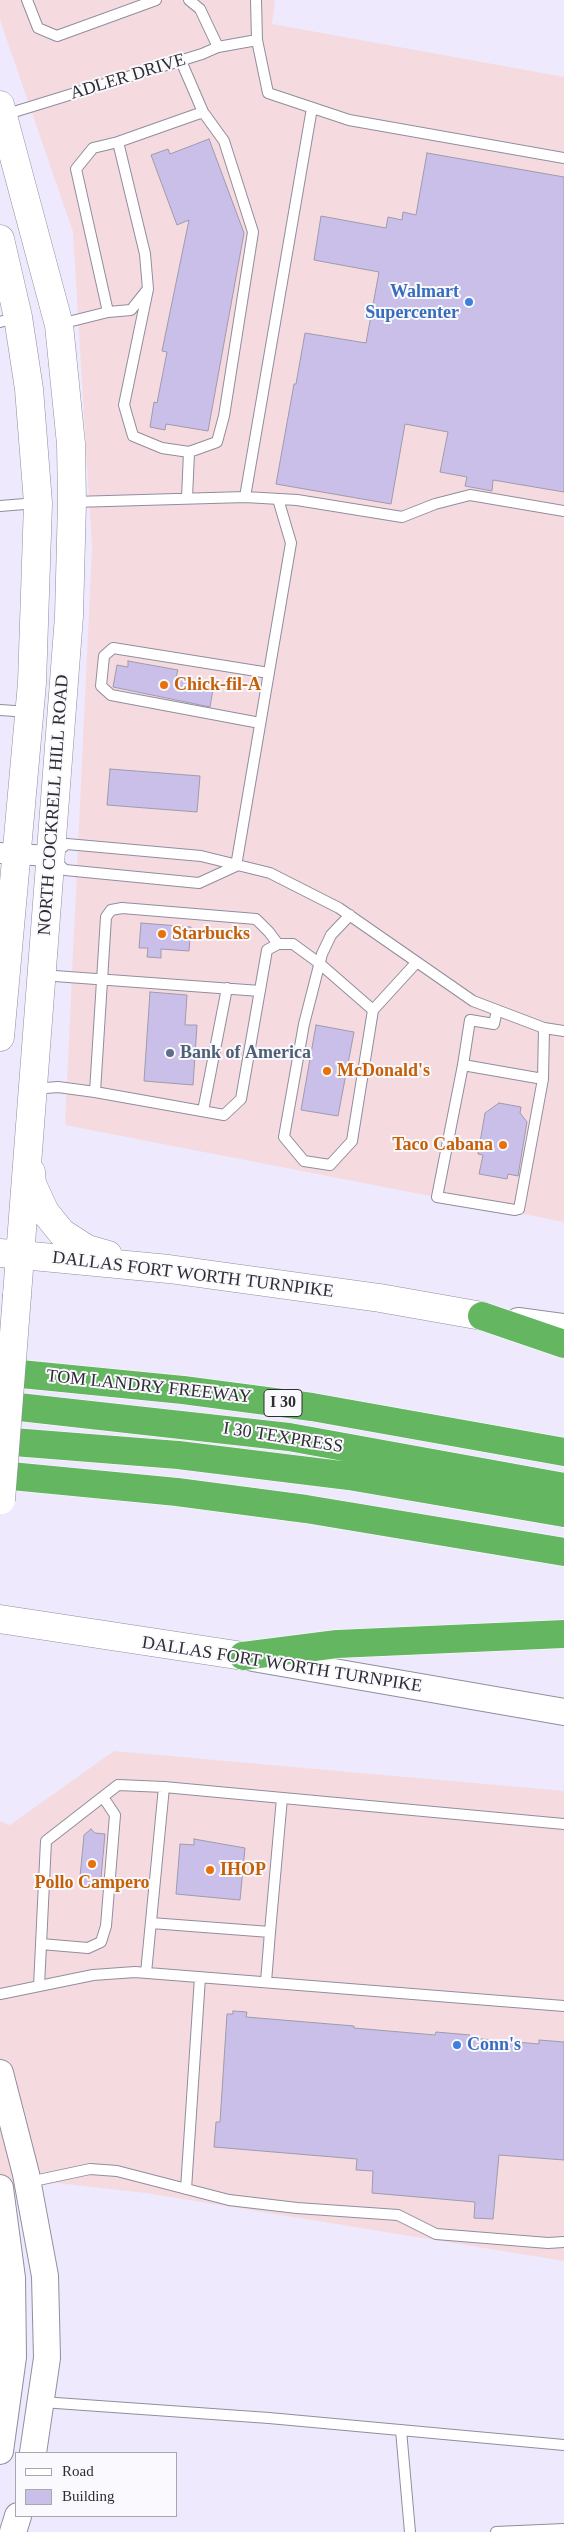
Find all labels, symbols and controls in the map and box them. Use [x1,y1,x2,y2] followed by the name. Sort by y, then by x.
[68,49,188,105] street label: ADLER DRIVE
[365,281,459,324] place label: Walmart Supercenter
[463,296,475,308] marker: Walmart Supercenter
[34,674,74,936] street label: NORTH COCKRELL HILL ROAD
[174,674,261,696] place label: Chick-fil-A
[158,679,170,691] marker: Chick-fil-A
[172,923,250,945] place label: Starbucks
[156,928,168,940] marker: Starbucks
[180,1042,311,1064] place label: Bank of America
[164,1047,176,1059] marker: Bank of America
[337,1060,430,1082] place label: McDonald's
[321,1065,333,1077] marker: McDonald's
[392,1134,493,1156] place label: Taco Cabana
[497,1139,509,1151] marker: Taco Cabana
[51,1247,335,1303] street label: DALLAS FORT WORTH TURNPIKE
[45,1365,253,1409] street label: TOM LANDRY FREEWAY
[264,1390,302,1416] road number: I 30
[222,1418,344,1458] street label: I 30 TEXPRESS
[140,1632,424,1698] street label: DALLAS FORT WORTH TURNPIKE
[86,1858,98,1870] marker: Pollo Campero
[220,1859,266,1881] place label: IHOP
[204,1864,216,1876] marker: IHOP
[34,1872,150,1894] place label: Pollo Campero
[467,2034,521,2056] place label: Conn's
[451,2039,463,2051] marker: Conn's
[15,2452,178,2517] legend
[62,2463,94,2479] text: Road
[62,2488,115,2504] text: Building

